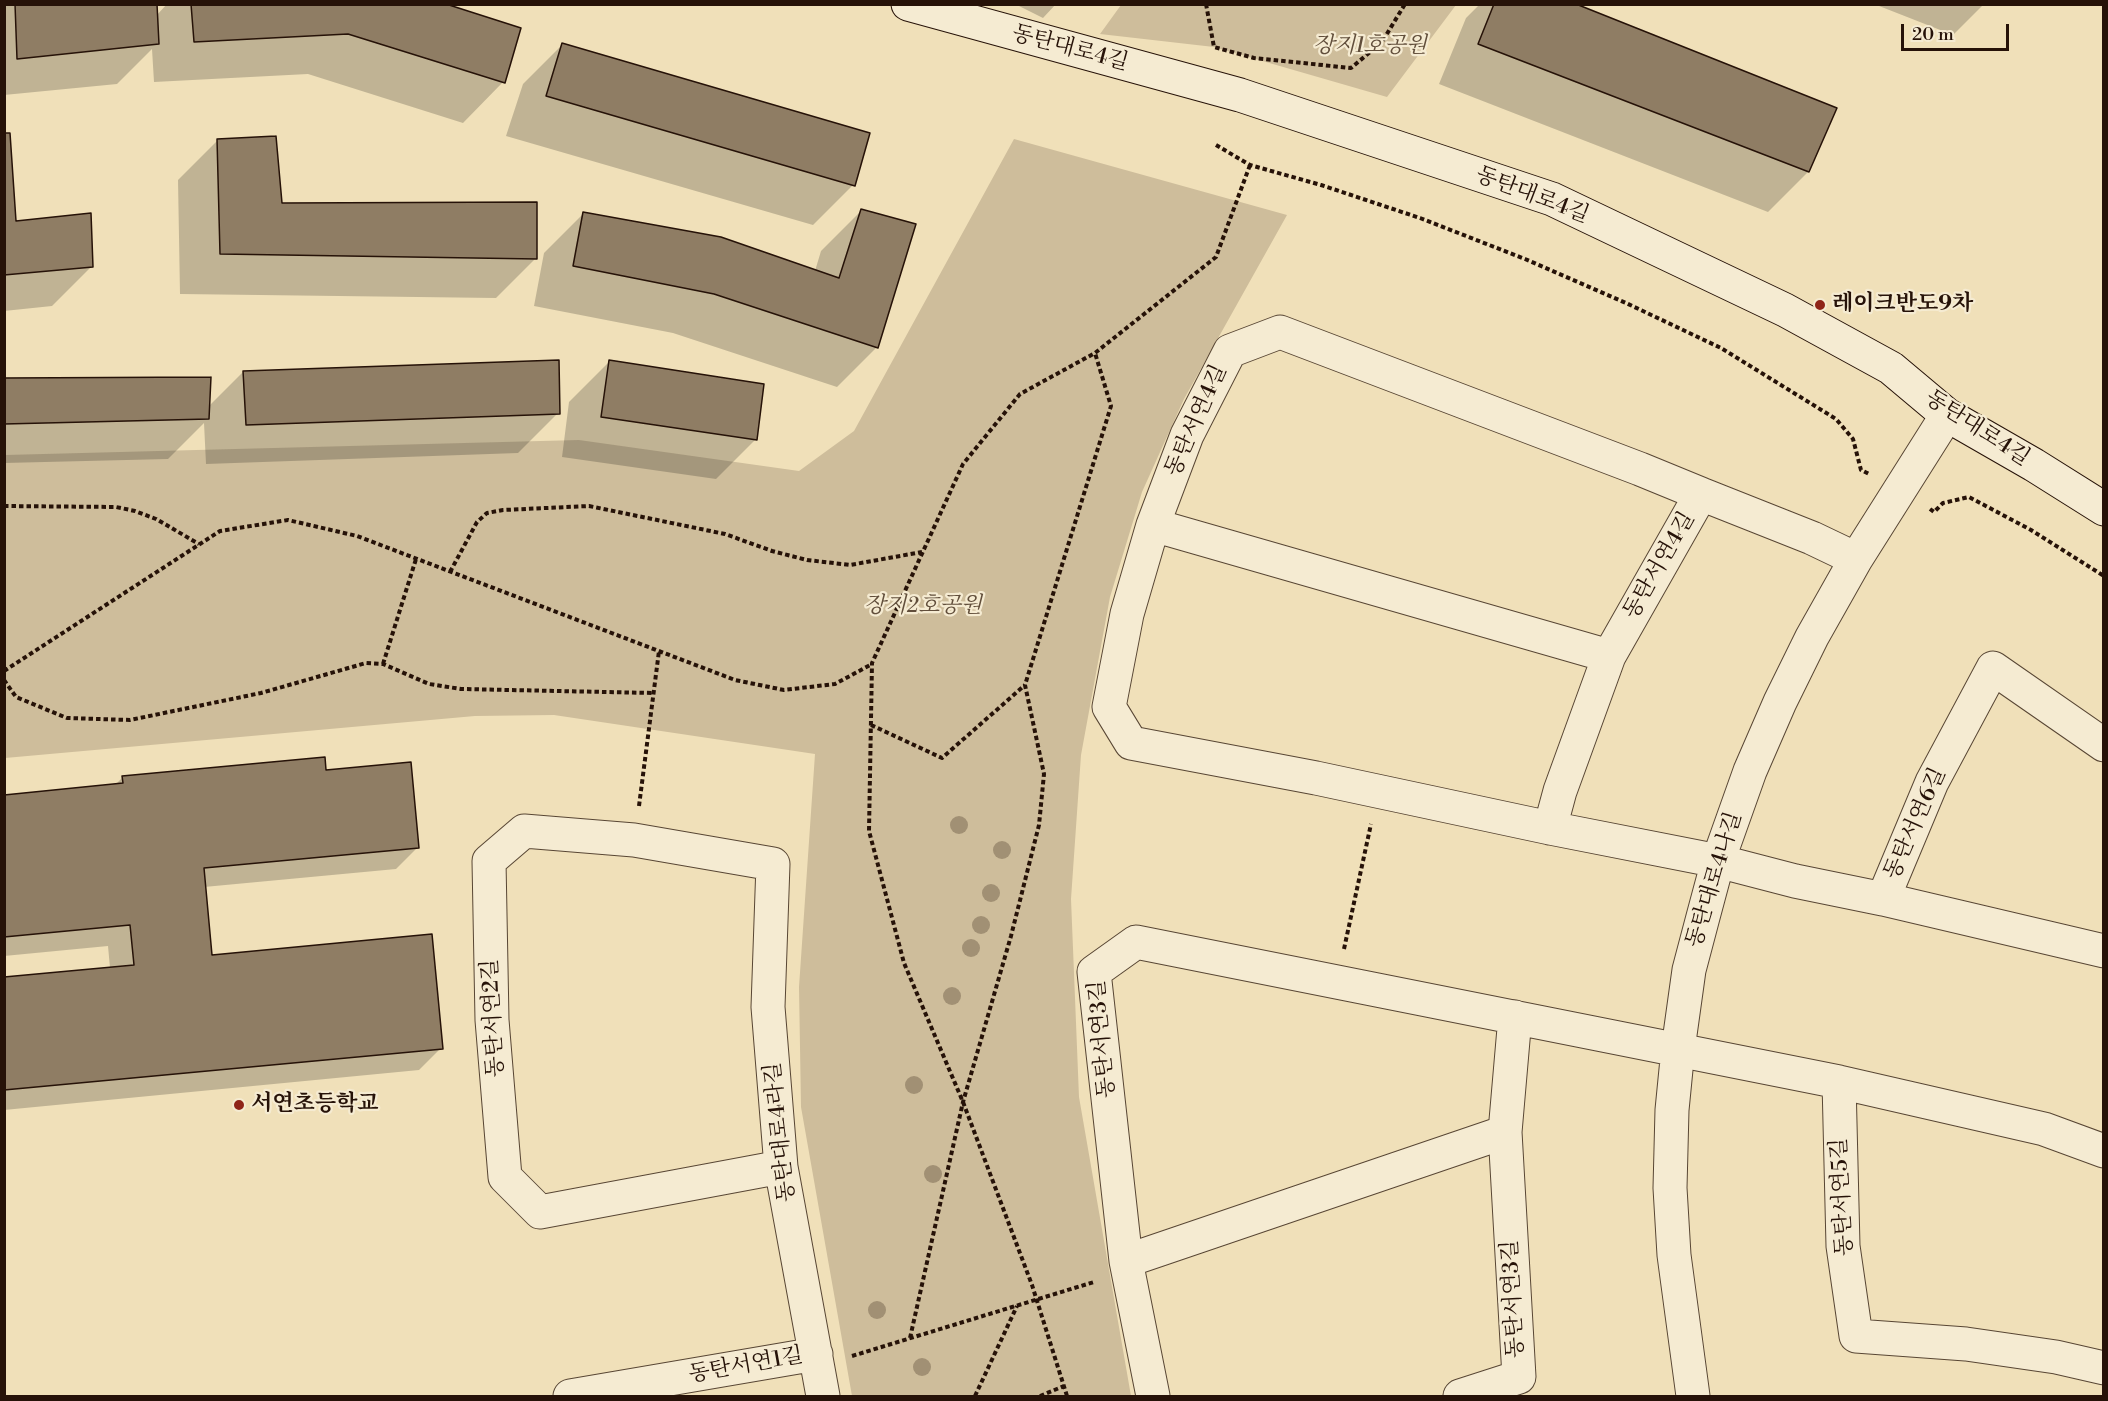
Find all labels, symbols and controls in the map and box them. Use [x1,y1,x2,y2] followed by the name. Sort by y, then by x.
[1904,12,2012,50] scale bar
[1009,21,1131,77] street label: 동탄대로4길
[1912,23,1954,46] text: 20 m
[1313,34,1427,60] park label: 장지1호공원
[1472,162,1592,230] street label: 동탄대로4길
[1832,292,1973,318] place label: 레이크반도9차
[1813,298,1827,312] marker: 레이크반도9차
[1161,361,1233,481] street label: 동탄서연4길
[1920,385,2034,473] street label: 동탄대로4길
[1619,508,1701,624] street label: 동탄서연4길
[864,594,982,620] park label: 장지2호공원
[1880,764,1952,884] street label: 동탄서연6길
[1682,809,1748,951] street label: 동탄대로4나길
[478,958,510,1078] street label: 동탄서연2길
[1085,979,1121,1099] street label: 동탄서연3길
[761,1061,801,1203] street label: 동탄대로4라길
[251,1092,379,1118] place label: 서연초등학교
[232,1098,246,1112] marker: 서연초등학교
[1827,1137,1859,1257] street label: 동탄서연5길
[1498,1239,1530,1359] street label: 동탄서연3길
[687,1343,805,1389] street label: 동탄서연1길

